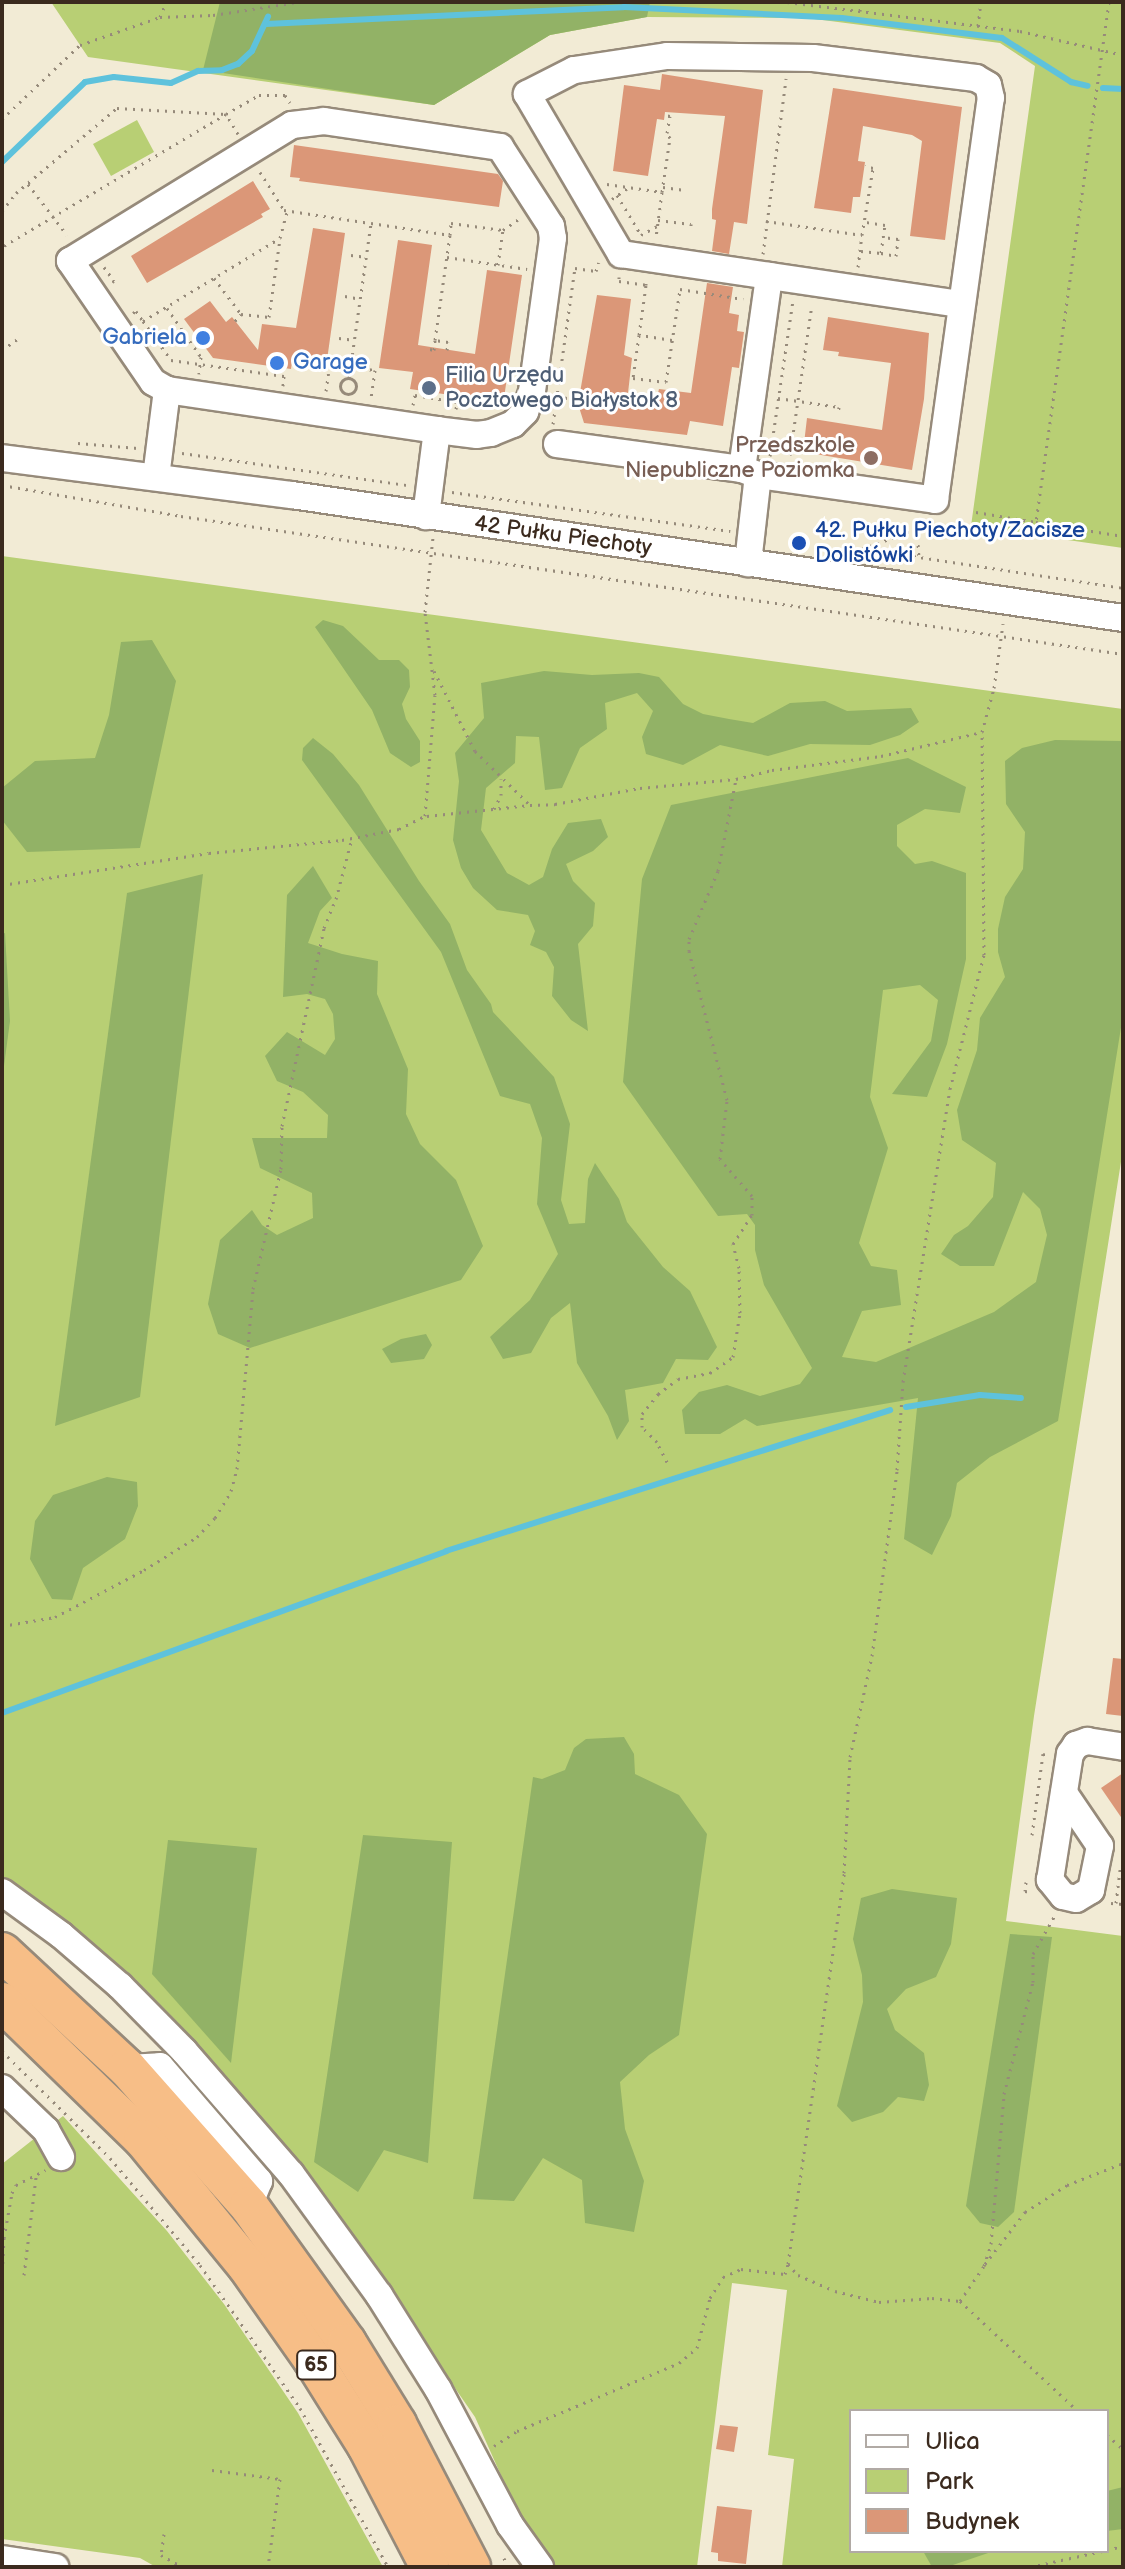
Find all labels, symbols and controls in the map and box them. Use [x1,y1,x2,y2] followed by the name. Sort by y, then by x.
[102,325,187,351] place label: Gabriela
[194,329,212,347] marker: Gabriela
[293,350,368,376] place label: Garage
[268,354,286,372] marker: Garage
[445,362,678,414] place label: Filia Urzędu Pocztowego Białystok 8
[420,379,438,397] marker: Filia Urzędu Pocztowego Białystok 8
[625,432,855,484] place label: Przedszkole Niepubliczne Poziomka
[862,449,880,467] marker: Przedszkole Niepubliczne Poziomka
[473,510,653,562] street label: 42 Pułku Piechoty
[815,517,1085,568] place label: 42. Pułku Piechoty/Zacisze Dolistówki
[790,534,808,552] marker: 42. Pułku Piechoty/Zacisze Dolistówki
[296,2349,336,2381] road number: 65
[849,2409,1109,2553] legend
[925,2427,980,2456] text: Ulica
[925,2467,973,2496] text: Park
[925,2507,1019,2536] text: Budynek

